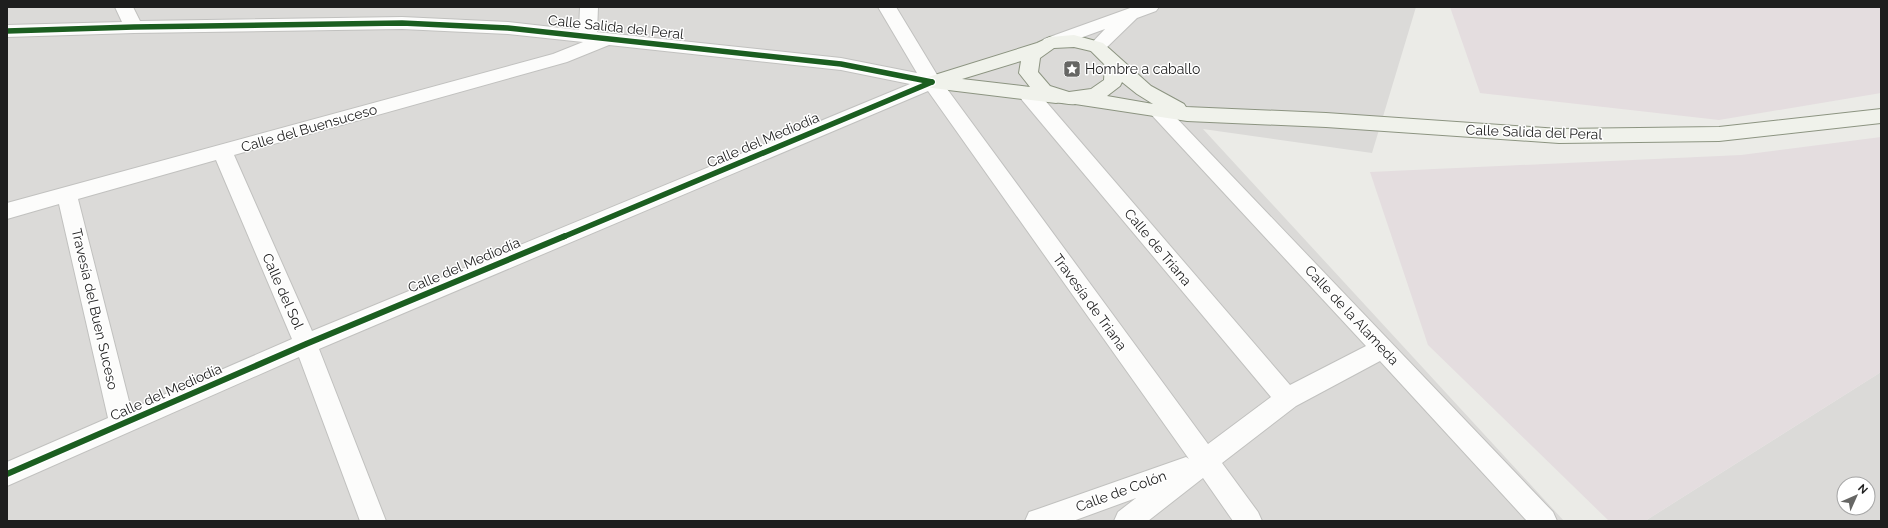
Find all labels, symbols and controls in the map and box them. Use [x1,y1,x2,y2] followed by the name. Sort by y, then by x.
[547,12,685,42] street label: Calle Salida del Peral
[1062,59,1082,79] place icon: Hombre a caballo
[1085,61,1200,77] place label: Hombre a caballo
[239,101,379,155] street label: Calle del Buensuceso
[704,109,822,171] street label: Calle del Mediodía
[1465,122,1603,142] street label: Calle Salida del Peral
[1121,205,1195,289] street label: Calle de Triana
[69,227,121,391] street label: Travesía del Buen Suceso
[405,234,523,296] street label: Calle del Mediodía
[259,251,307,331] street label: Calle del Sol
[1050,251,1130,353] street label: Travesía de Triana
[1302,262,1402,368] street label: Calle de la Alameda
[108,360,224,424] street label: Calle del Mediodía
[1073,467,1169,515] street label: Calle de Colón
[1836,476,1876,516] north arrow
[1855,482,1870,497] text: N

